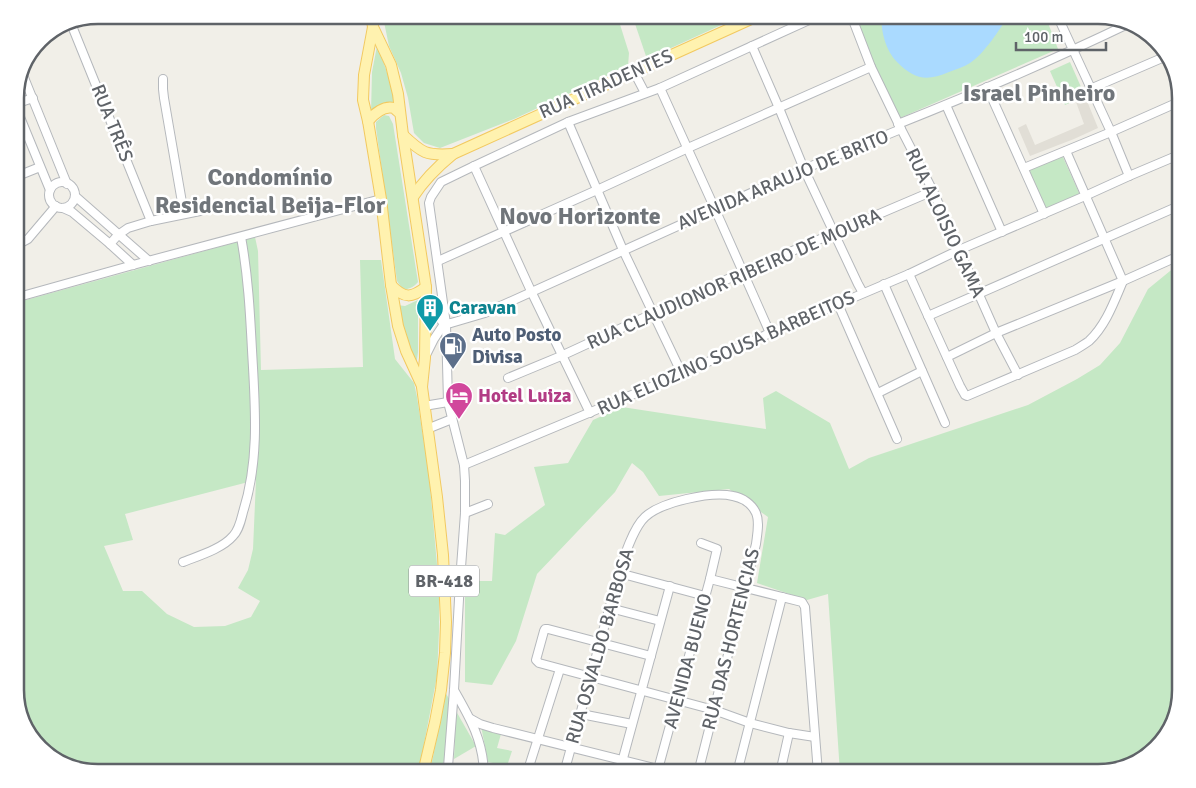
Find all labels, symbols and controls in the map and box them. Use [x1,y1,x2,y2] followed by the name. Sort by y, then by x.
[1016,20,1106,52] scale bar
[1024,28,1064,46] text: 100 m
[535,44,677,124] street label: RUA TIRADENTES
[963,78,1115,108] district label: Israel Pinheiro
[86,81,138,165] street label: RUA TRÊS
[674,125,892,235] street label: AVENIDA ARAUJO DE BRITO
[900,145,990,302] street label: RUA ALOISIO GAMA
[155,162,386,220] district label: Condomínio Residencial Beija-Flor
[499,201,661,231] district label: Novo Horizonte
[583,203,885,355] street label: RUA CLAUDIONOR RIBEIRO DE MOURA
[593,285,859,421] street label: RUA ELIOZINO SOUSA BARBEITOS
[415,293,445,332] building icon: Caravan
[449,296,516,320] place label: Caravan
[472,323,561,369] place label: Auto Posto Divisa
[438,331,468,370] fuel station icon: Auto Posto Divisa
[444,381,474,420] hotel icon: Hotel Luiza
[478,384,572,408] place label: Hotel Luiza
[561,545,640,747] street label: RUA OSVALDO BARBOSA
[697,546,765,732] street label: RUA DAS HORTENCIAS
[409,566,479,596] road number: BR-418
[658,591,718,731] street label: AVENIDA BUENO

